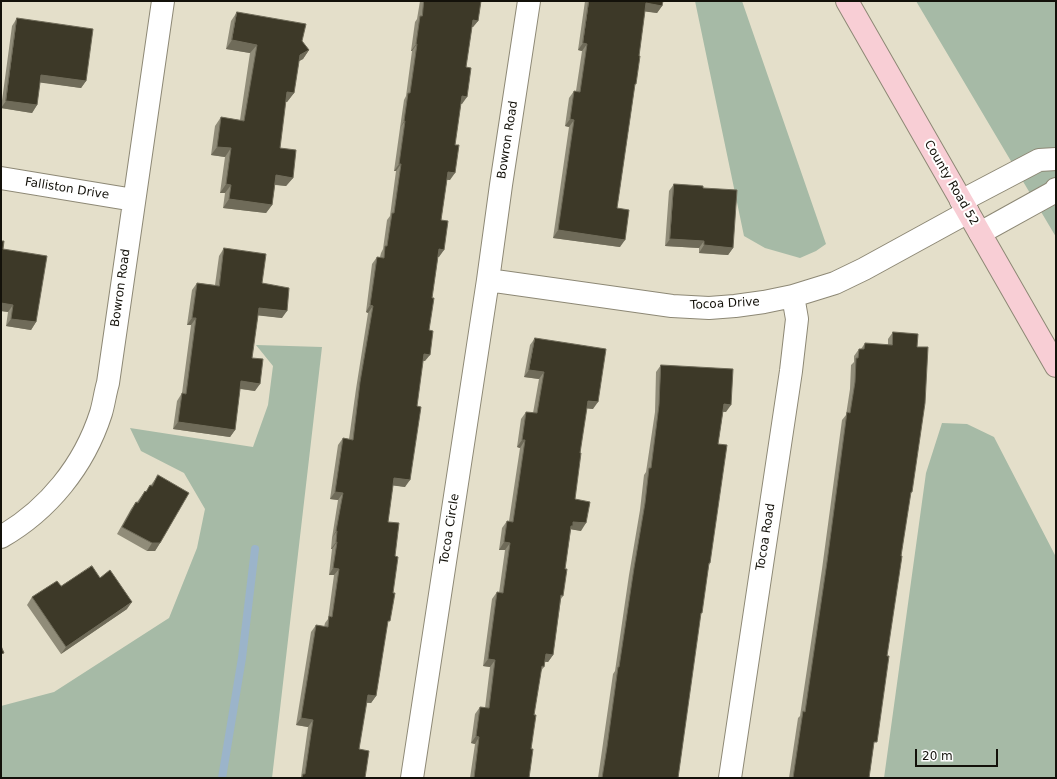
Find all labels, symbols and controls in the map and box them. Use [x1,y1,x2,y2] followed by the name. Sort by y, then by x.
[495,100,521,180] street label: Bowron Road
[921,138,981,228] street label: County Road 52
[24,175,110,203] street label: Falliston Drive
[108,248,134,328] street label: Bowron Road
[690,295,760,313] street label: Tocoa Drive
[437,493,463,565] street label: Tocoa Circle
[754,502,778,572] street label: Tocoa Road
[917,741,1000,767] scale bar
[922,749,953,763] text: 20 m

